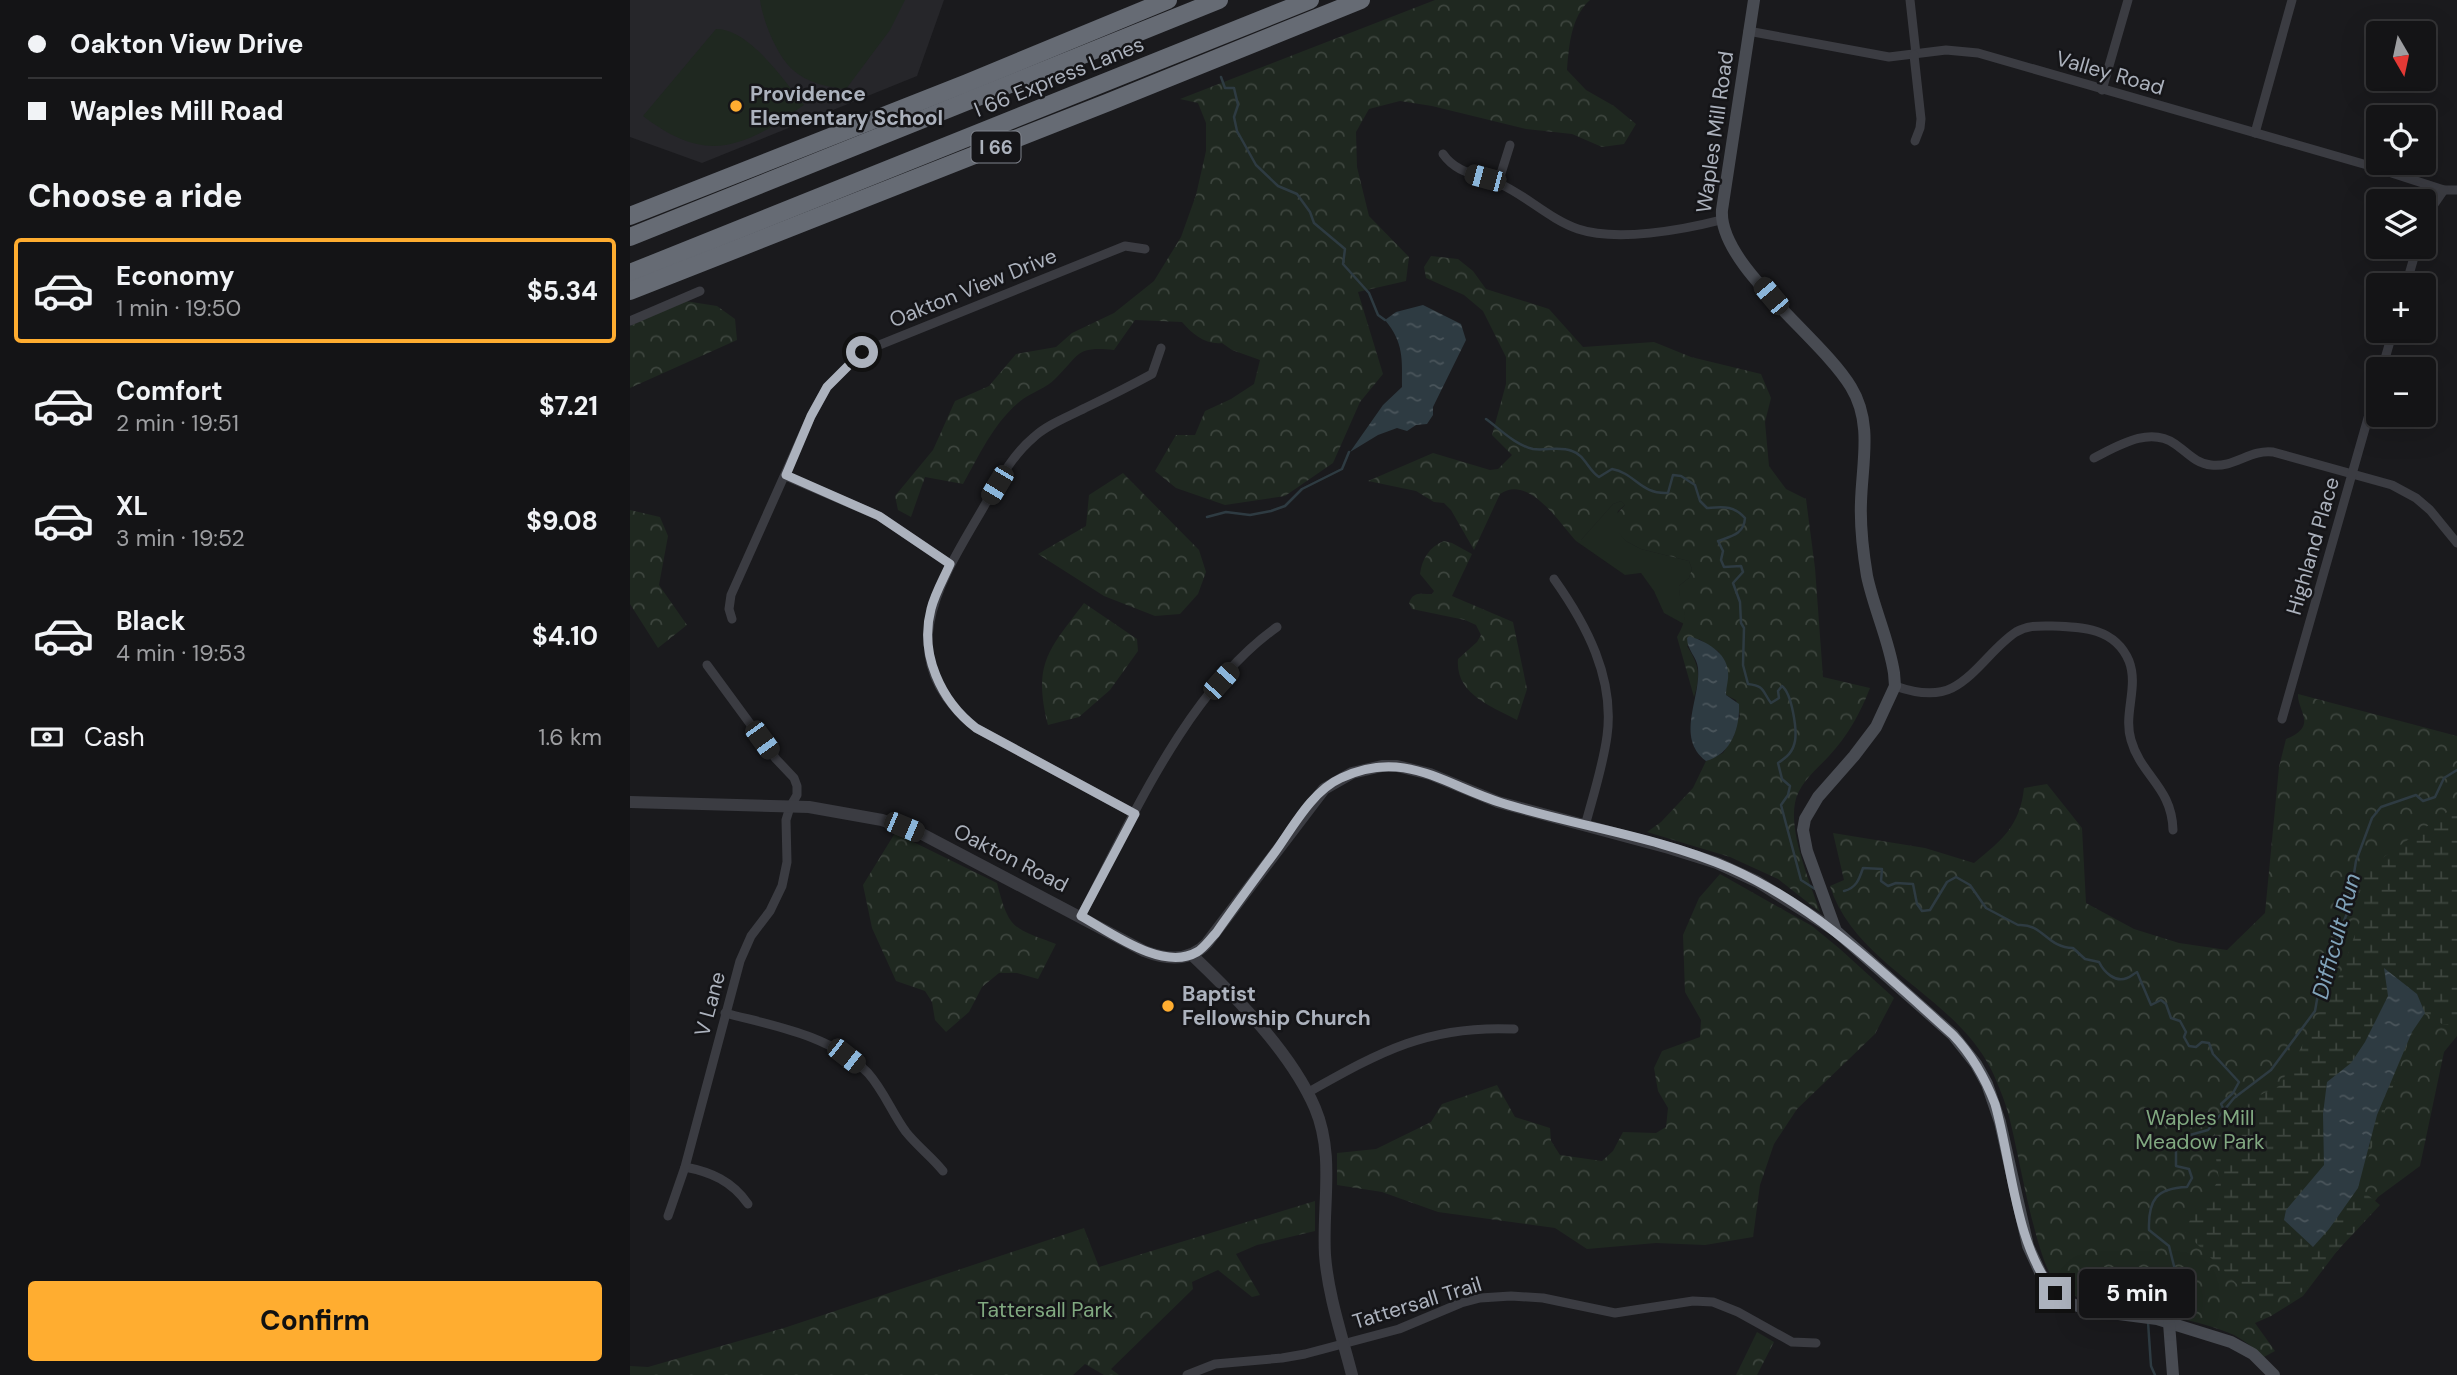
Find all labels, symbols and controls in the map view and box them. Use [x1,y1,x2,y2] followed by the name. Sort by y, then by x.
[2366,21,2436,91] north arrow
[2366,21,2436,427] map controls
[70,27,304,61] text: Oakton View Drive
[970,30,1148,124] street label: I 66 Express Lanes
[2053,44,2167,102] street label: Valley Road
[1690,49,1740,215] street label: Waples Mill Road
[750,80,943,132] place label: Providence Elementary School
[70,94,284,128] text: Waples Mill Road
[728,98,744,114] marker: Providence Elementary School
[2366,105,2436,175] button: locate
[972,132,1020,162] road number: I 66
[1462,162,1509,194] car
[28,175,243,217] text: Choose a ride
[2366,189,2436,259] button: layers
[885,242,1061,334] street label: Oakton View Drive
[32,259,95,322] icon: car
[116,259,234,293] text: Economy
[1750,273,1793,319] car
[2366,273,2436,343] button: +
[527,274,598,308] text: $5.34
[116,293,241,323] text: 1 min · 19:50
[846,336,878,368] route start
[2366,357,2436,427] button: −
[32,374,95,437] icon: car
[116,374,222,408] text: Comfort
[539,389,598,423] text: $7.21
[116,408,239,438] text: 2 min · 19:51
[978,462,1017,508] car
[2280,474,2346,618] street label: Highland Place
[32,489,95,552] icon: car
[116,489,148,523] text: XL
[526,504,598,538] text: $9.08
[116,523,245,553] text: 3 min · 19:52
[32,604,95,667] icon: car
[116,604,186,638] text: Black
[532,619,598,653] text: $4.10
[116,638,246,668] text: 4 min · 19:53
[1200,658,1243,704] car
[742,717,783,763] car
[28,718,66,756] icon: cash
[84,720,145,754] text: Cash
[538,722,602,752] text: 1.6 km
[881,809,928,845] car
[949,817,1073,899] street label: Oakton Road
[2305,870,2367,1002] water label: Difficult Run
[688,968,732,1040] street label: V Lane
[1182,980,1371,1032] place label: Baptist Fellowship Church
[1160,998,1176,1014] marker: Baptist Fellowship Church
[823,1035,870,1077] car
[2135,1104,2265,1156] park label: Waples Mill Meadow Park
[2080,1268,2195,1318] callout: 5 min
[1349,1270,1485,1336] street label: Tattersall Trail
[2039,1277,2071,1309] route end
[2106,1278,2168,1308] text: 5 min
[28,1281,602,1361] button: Confirm
[977,1296,1113,1324] park label: Tattersall Park

